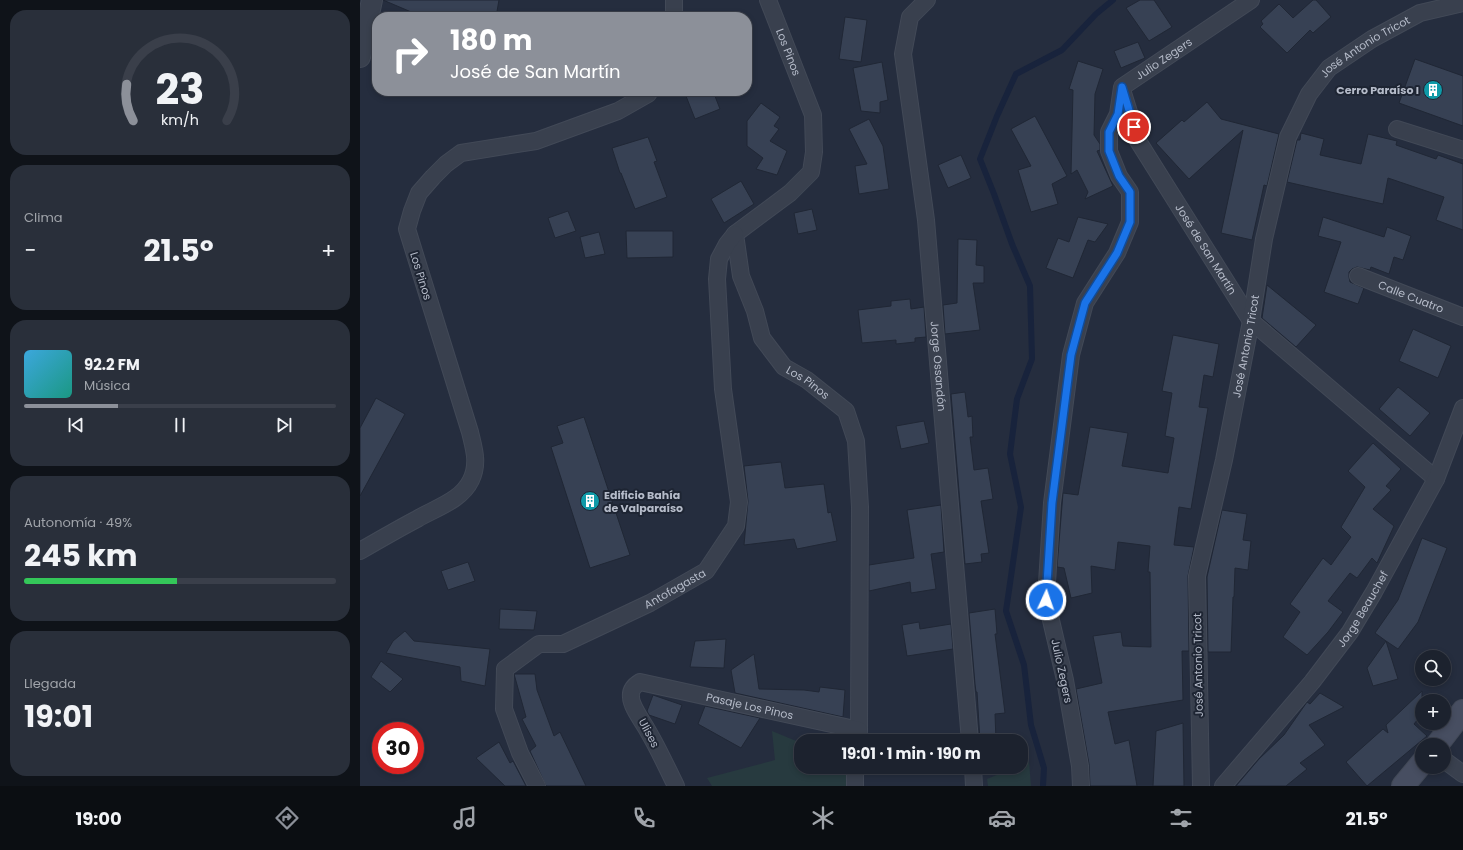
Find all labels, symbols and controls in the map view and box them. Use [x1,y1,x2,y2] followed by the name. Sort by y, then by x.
[1316,12,1413,81] street label: José Antonio Tricot
[450,21,533,60] text: 180 m
[772,26,805,78] street label: Los Pinos
[384,28,436,80] icon: right
[1132,34,1196,84] street label: Julio Zegers
[156,59,204,118] text: 23
[450,59,621,84] text: José de San Martín
[1422,79,1444,101] building icon: Cerro Paraíso I
[1336,82,1419,98] place label: Cerro Paraíso I
[161,109,199,129] text: km/h
[1117,110,1151,144] pin
[1123,116,1145,138] icon: arrive
[1171,201,1240,298] street label: José de San Martín
[24,208,63,227] text: Clima
[143,229,214,272] text: 21.5°
[24,235,36,266] text: −
[321,235,336,266] text: +
[406,250,436,302] street label: Los Pinos
[1376,277,1446,317] street label: Calle Cuatro
[1228,294,1263,399] street label: José Antonio Tricot
[927,320,950,412] street label: Jorge Ossandón
[84,354,140,375] text: 92.2 FM
[783,362,833,403] street label: Los Pinos
[84,376,130,395] text: Música
[65,414,87,436] icon: previous
[169,414,191,436] icon: pause
[273,414,295,436] icon: next
[604,487,683,516] place label: Edificio Bahía de Valparaíso
[579,490,601,512] building icon: Edificio Bahía de Valparaíso
[24,513,132,532] text: Autonomía · 49%
[24,534,138,577] text: 245 km
[641,565,709,613] street label: Antofagasta
[1333,568,1392,650] street label: Jorge Beauchef
[1025,579,1067,621] position arrow
[1189,613,1207,717] street label: José Antonio Tricot
[1047,637,1077,705] street label: Julio Zegers
[1415,650,1451,774] map controls
[1415,650,1451,686] button: search
[24,674,76,693] text: Llegada
[705,689,795,723] street label: Pasaje Los Pinos
[1415,694,1451,730] button: +
[24,695,93,738] text: 19:01
[635,715,663,751] street label: Ulises
[372,722,424,774] speed limit sign: 30
[1415,738,1451,774] button: −
[841,743,981,764] text: 19:01 · 1 min · 190 m
[273,804,301,832] icon: directions
[451,804,479,832] icon: music
[630,804,658,832] icon: phone
[809,804,837,832] icon: climate
[988,804,1016,832] icon: car
[1167,804,1195,832] icon: filters
[75,806,122,831] text: 19:00
[1345,806,1388,831] text: 21.5°

